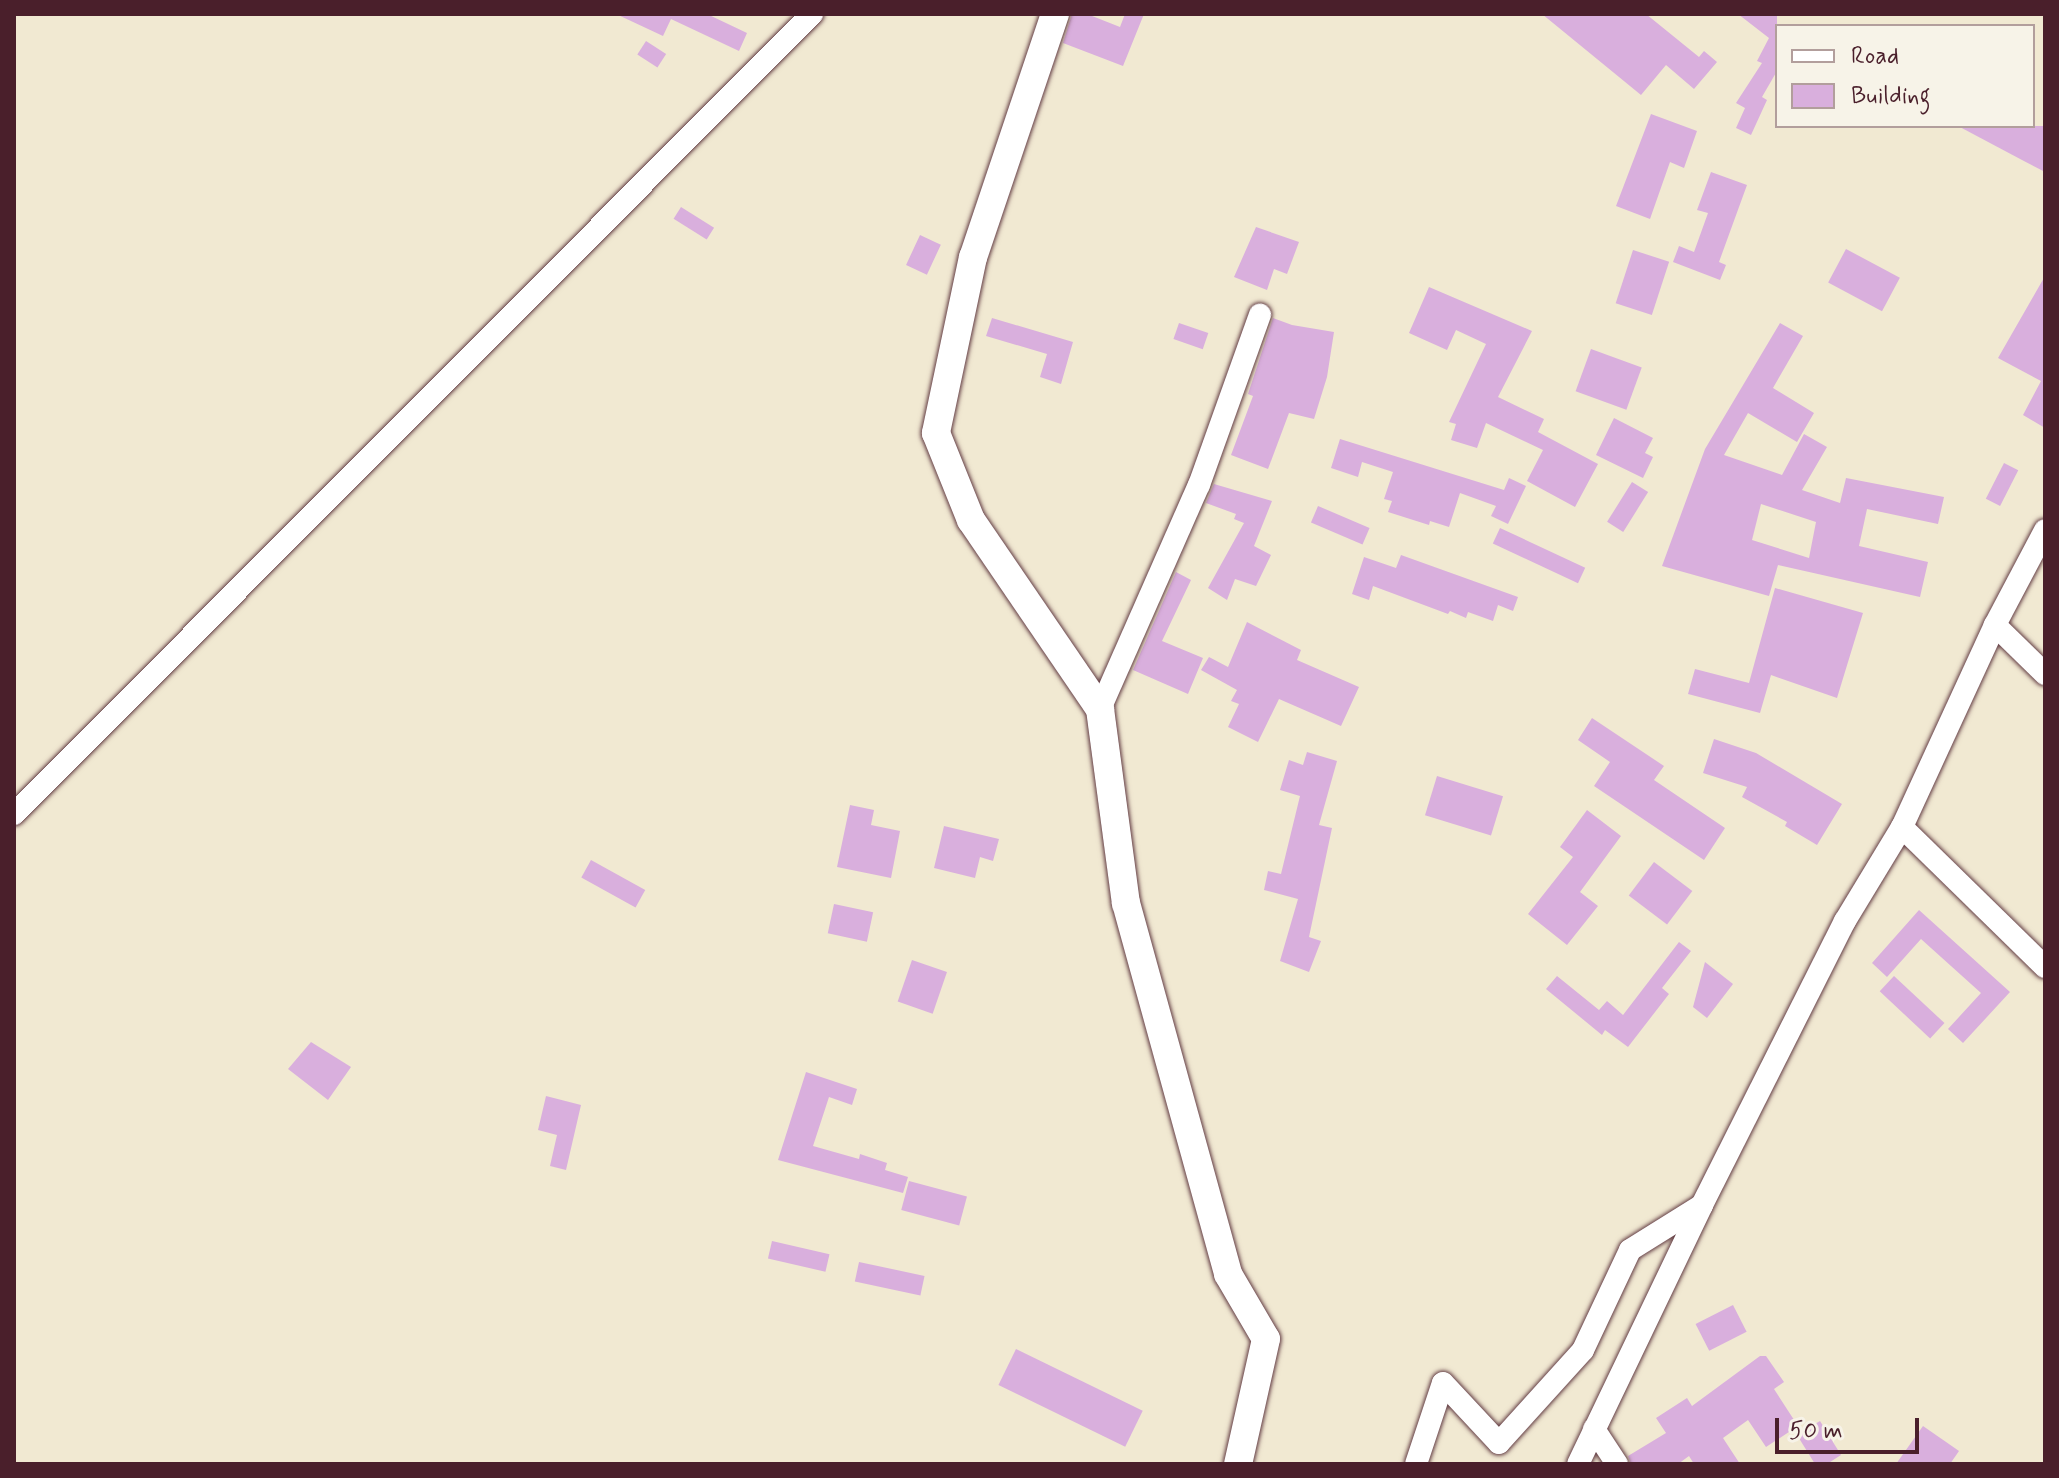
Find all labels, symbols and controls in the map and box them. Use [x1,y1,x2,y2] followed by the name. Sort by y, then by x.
[1775,24,2035,128] legend
[1851,41,1899,72] text: Road
[1851,81,1931,112] text: Building
[1779,1402,1923,1452] scale bar
[1789,1416,1843,1447] text: 50 m

